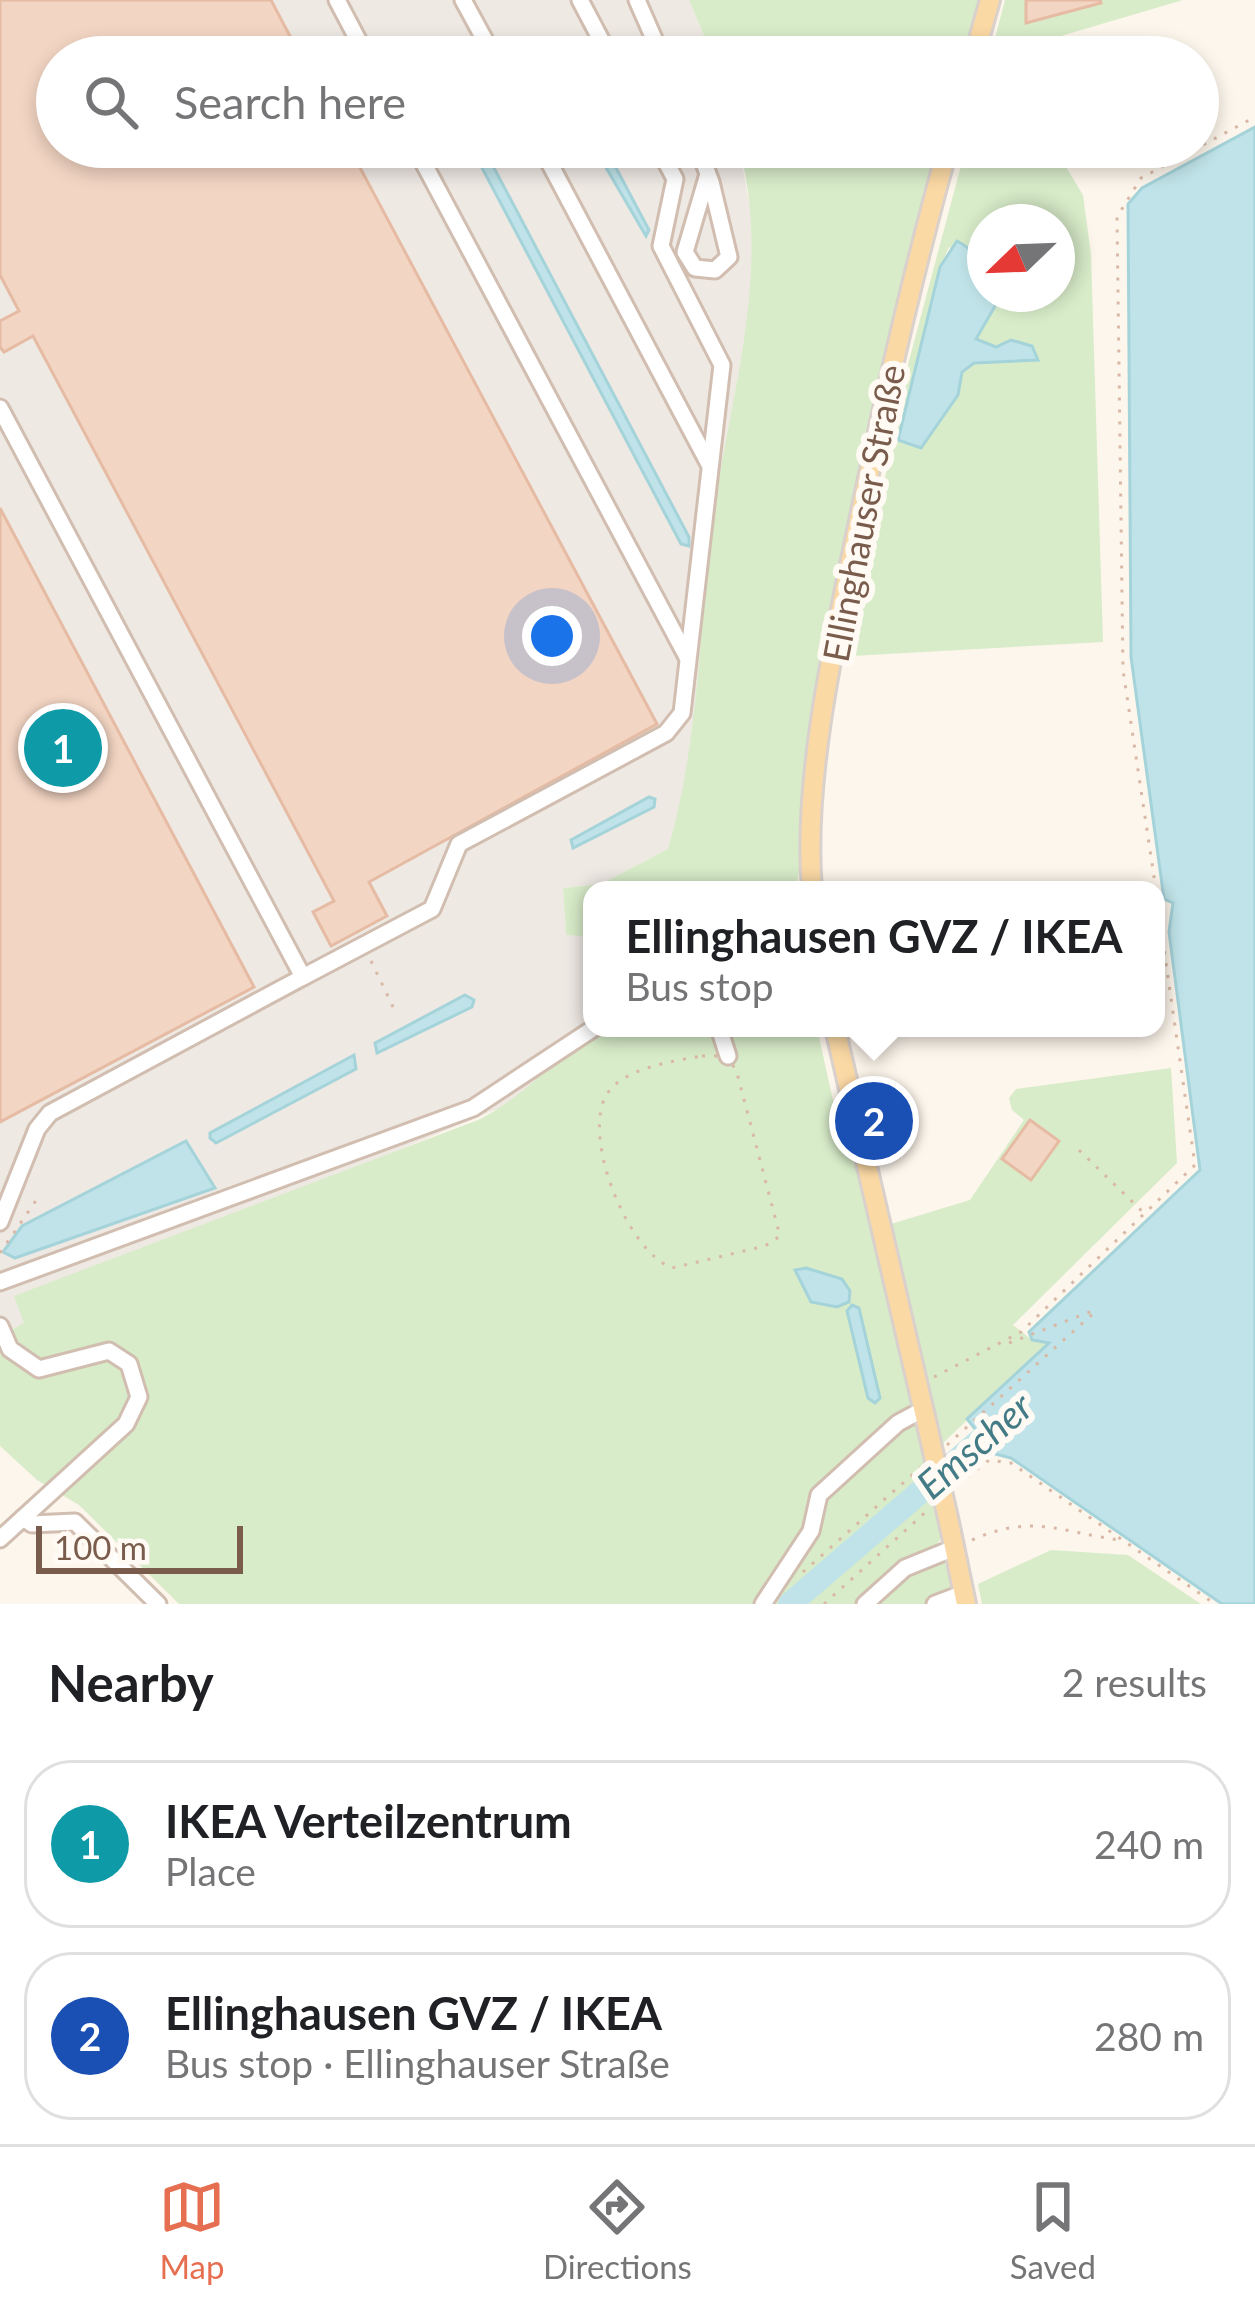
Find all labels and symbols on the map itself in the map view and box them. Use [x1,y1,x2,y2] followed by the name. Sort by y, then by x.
[967,204,1075,312] north arrow
[813,361,913,665] street label: Ellinghauser Straße
[522,606,582,666] your location
[24,703,102,793] pin: 1
[835,1076,913,1166] pin: 2
[907,1382,1041,1507] water label: Emscher
[36,1520,243,1573] scale bar

